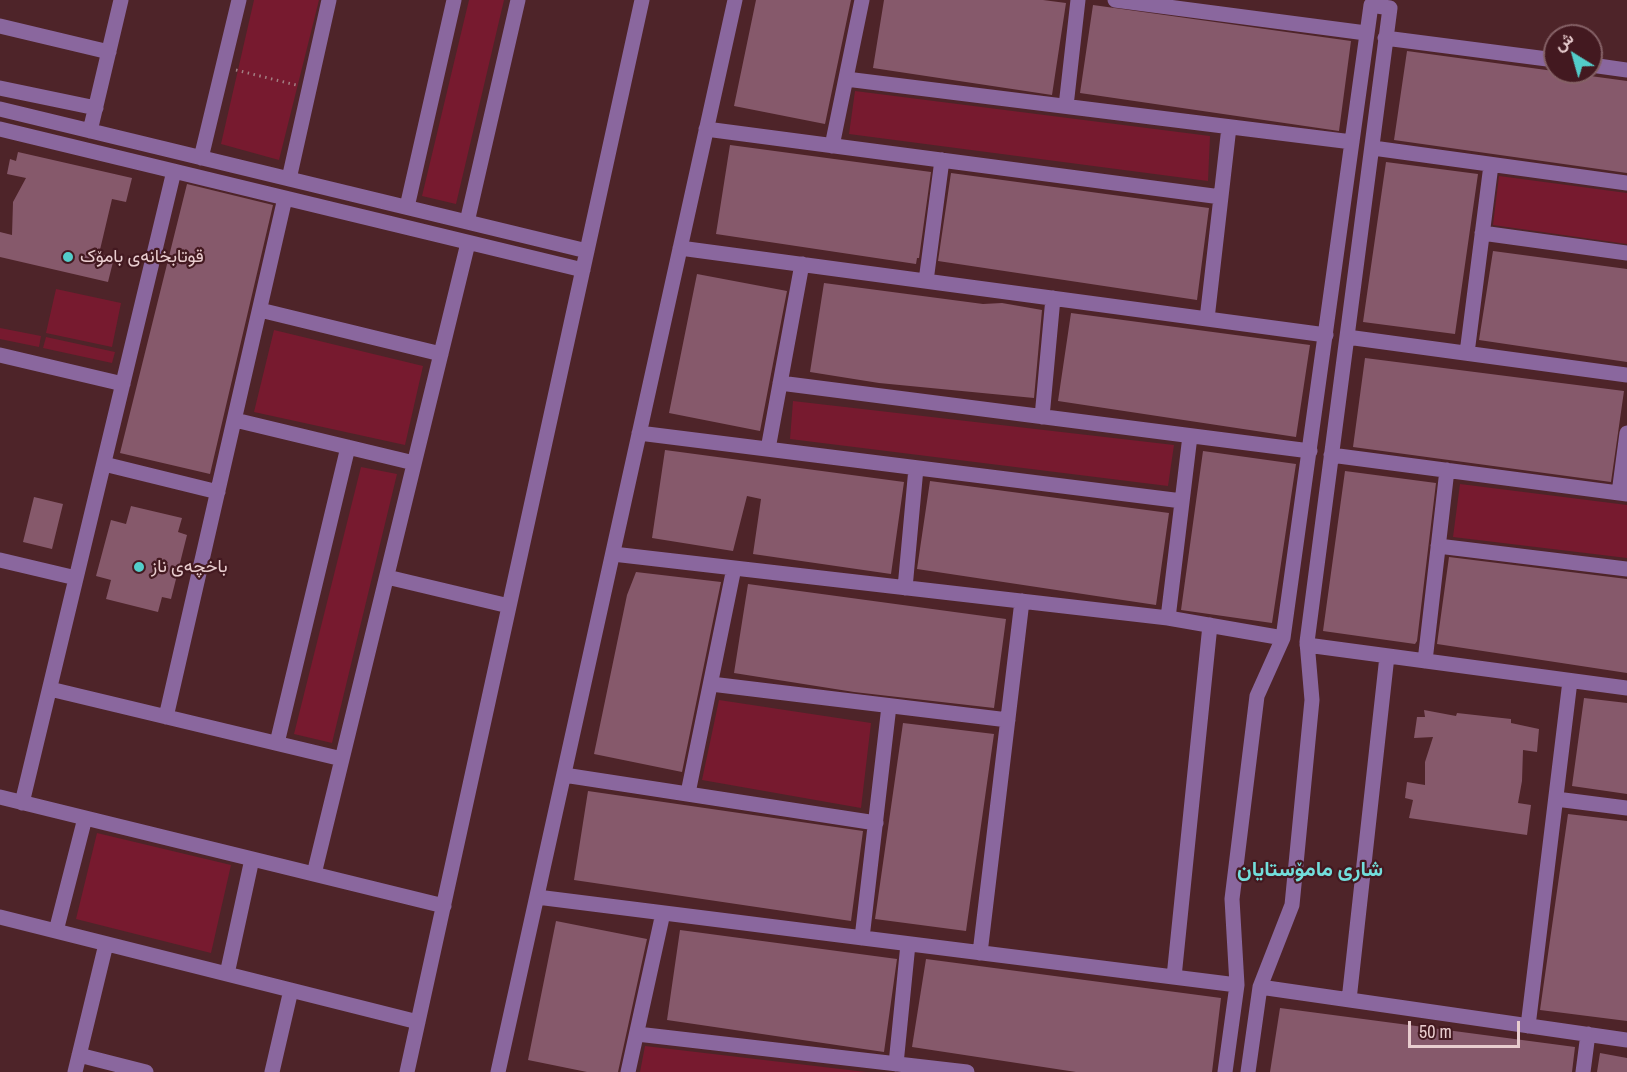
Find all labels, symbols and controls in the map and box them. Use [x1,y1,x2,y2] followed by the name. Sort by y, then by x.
[1543,24,1603,84] north arrow
[1549,27,1578,56] text: ش
[80,246,204,268] place label: قوتابخانەی بامۆک
[61,250,75,264] marker: قوتابخانەی بامۆک
[151,556,227,578] place label: باخچەی ناز
[132,560,146,574] marker: باخچەی ناز
[1237,857,1383,883] district label: شاری مامۆستایان
[1411,1009,1524,1047] scale bar
[1419,1019,1452,1044] text: 50 m

